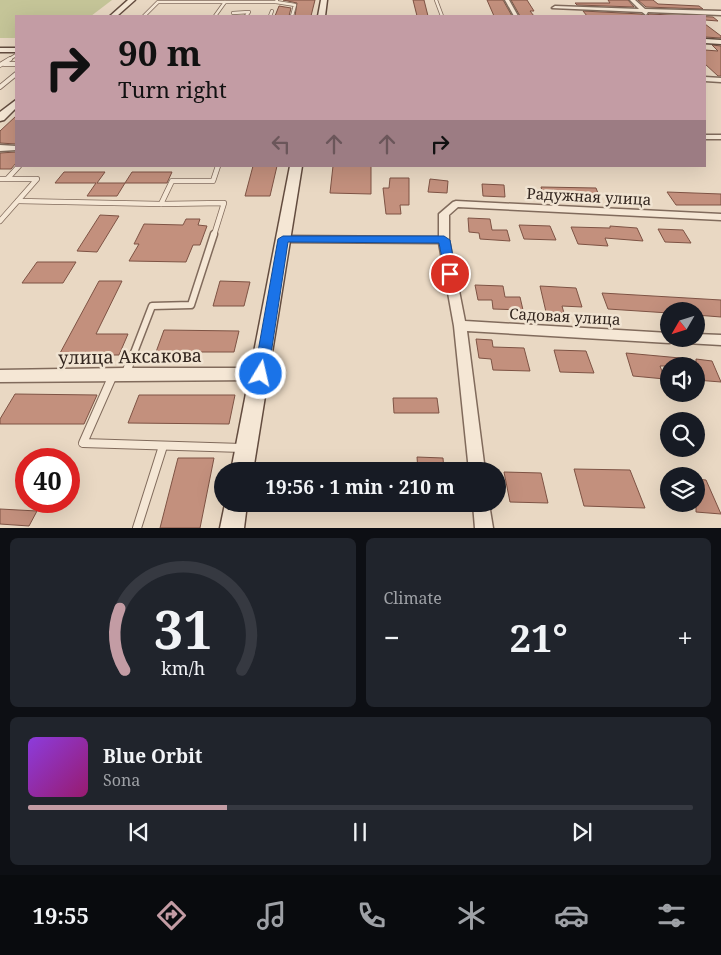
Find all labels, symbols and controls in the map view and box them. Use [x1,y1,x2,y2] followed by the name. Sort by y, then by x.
[118,29,201,76] text: 90 m
[35,35,100,100] icon: right
[118,74,227,104] text: Turn right
[267,130,295,158] icon: left
[320,130,348,158] icon: ahead
[373,130,401,158] icon: ahead
[426,130,454,158] icon: right
[526,183,652,209] street label: Радужная улица
[429,253,471,295] pin
[436,260,464,288] icon: arrive
[660,302,705,348] north arrow
[660,302,705,512] map controls
[509,303,621,329] street label: Садовая улица
[58,343,202,369] street label: улица Аксакова
[234,347,286,399] position arrow
[660,357,705,402] button: sound
[660,412,705,457] button: search
[15,448,80,513] speed limit sign: 40
[660,467,705,512] button: layers
[265,474,455,500] text: 19:56 · 1 min · 210 m
[384,587,442,609] text: Climate
[153,593,212,664] text: 31
[509,611,568,663] text: 21°
[384,618,400,656] text: −
[677,618,693,656] text: +
[161,656,205,680] text: km/h
[103,743,203,769] text: Blue Orbit
[103,769,140,791] text: Sona
[125,818,153,846] icon: previous
[346,818,374,846] icon: pause
[568,818,596,846] icon: next
[154,898,189,933] icon: directions
[254,898,289,933] icon: music
[354,898,389,933] icon: phone
[454,898,489,933] icon: climate
[554,898,589,933] icon: car
[654,898,689,933] icon: filters
[32,900,89,930] text: 19:55

